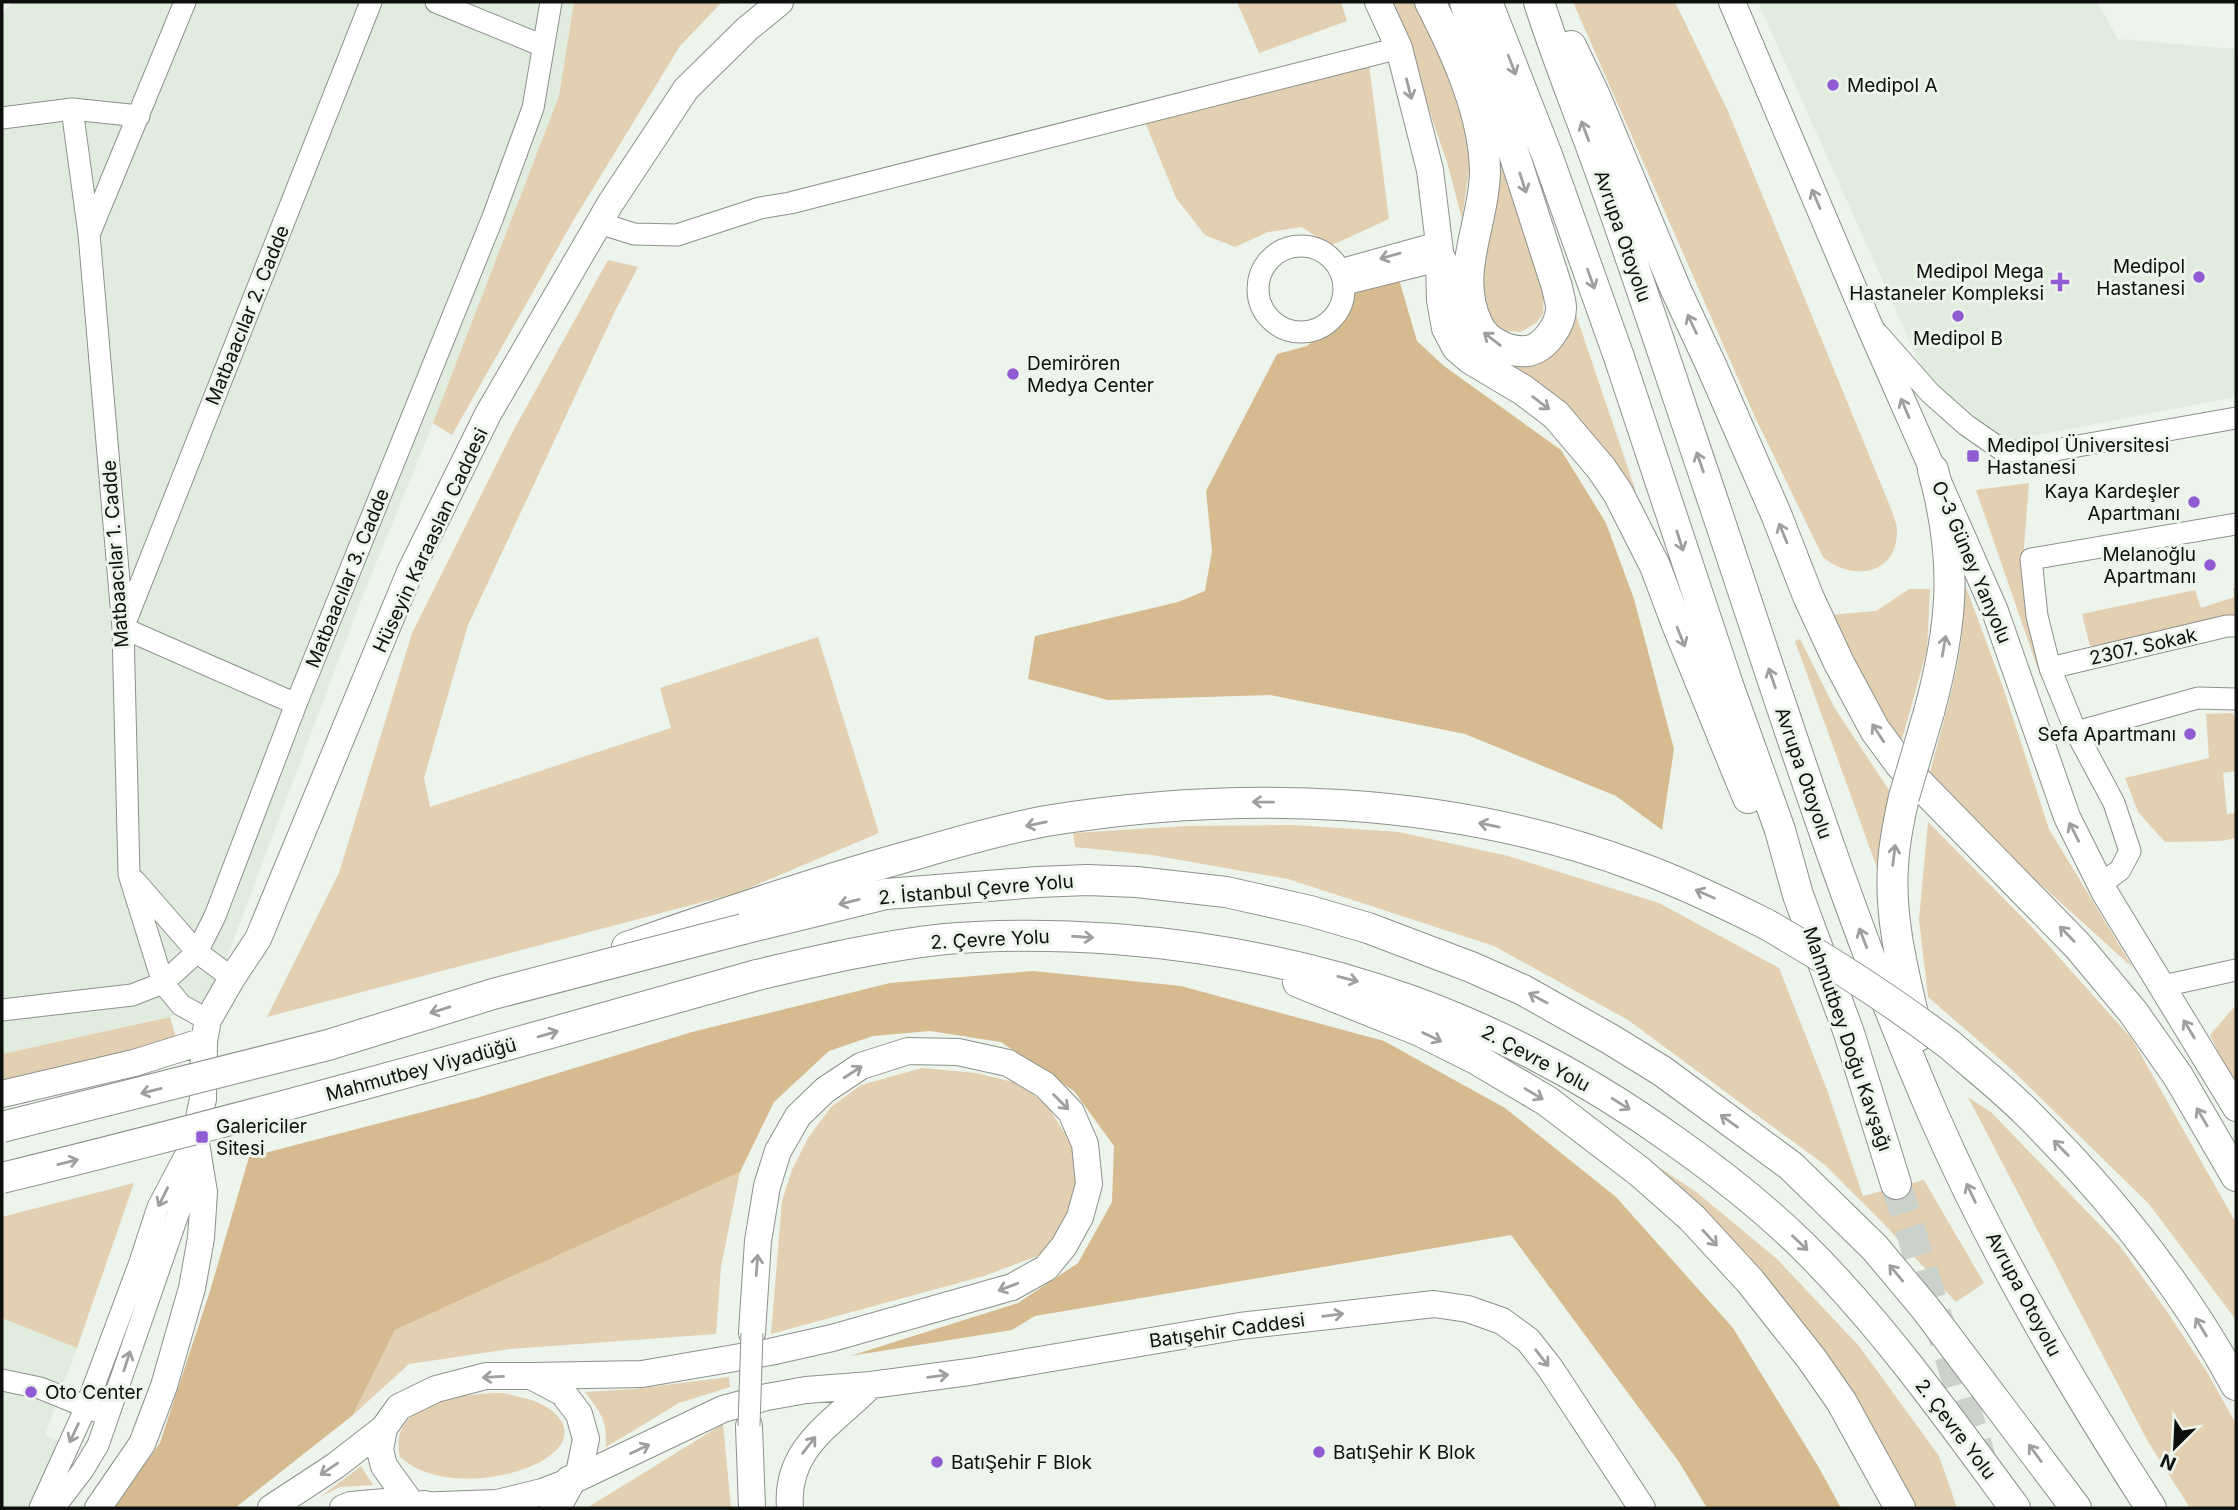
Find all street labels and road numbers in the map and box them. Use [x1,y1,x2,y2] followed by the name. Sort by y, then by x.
[1589,167,1656,305] street label: Avrupa Otoyolu
[201,222,294,408] street label: Matbaacılar 2. Cadde
[368,424,493,656] street label: Hüseyin Karaaslan Caddesi
[97,459,134,648] street label: Matbaacılar 1. Cadde
[1927,478,2016,647] street label: O-3 Güney Yanyolu
[301,485,394,671] street label: Matbaacılar 3. Cadde
[2087,623,2199,670] street label: 2307. Sokak
[1770,704,1837,842] street label: Avrupa Otoyolu
[878,870,1075,909] street label: 2. İstanbul Çevre Yolu
[1798,924,1897,1154] street label: Mahmutbey Doğu Kavşağı
[930,925,1050,954] street label: 2. Çevre Yolu
[1478,1020,1594,1097] street label: 2. Çevre Yolu
[323,1033,519,1106] street label: Mahmutbey Viyadüğü
[1981,1228,2066,1360] street label: Avrupa Otoyolu
[1148,1308,1306,1353] street label: Batışehir Caddesi
[1910,1375,2001,1484] street label: 2. Çevre Yolu

